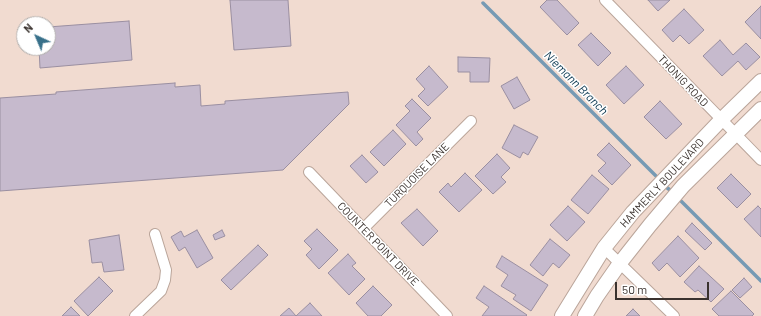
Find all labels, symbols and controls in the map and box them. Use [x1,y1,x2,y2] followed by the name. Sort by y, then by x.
[16,16,56,56] north arrow
[21,21,35,35] text: N
[541,48,611,118] water label: Niemann Branch
[655,52,711,110] street label: THONIG ROAD
[617,136,707,230] street label: HAMMERLY BOULEVARD
[382,140,452,210] street label: TURQUOISE LANE
[335,199,421,289] street label: COUNTER POINT DRIVE
[617,274,711,300] scale bar
[622,282,647,296] text: 50 m

